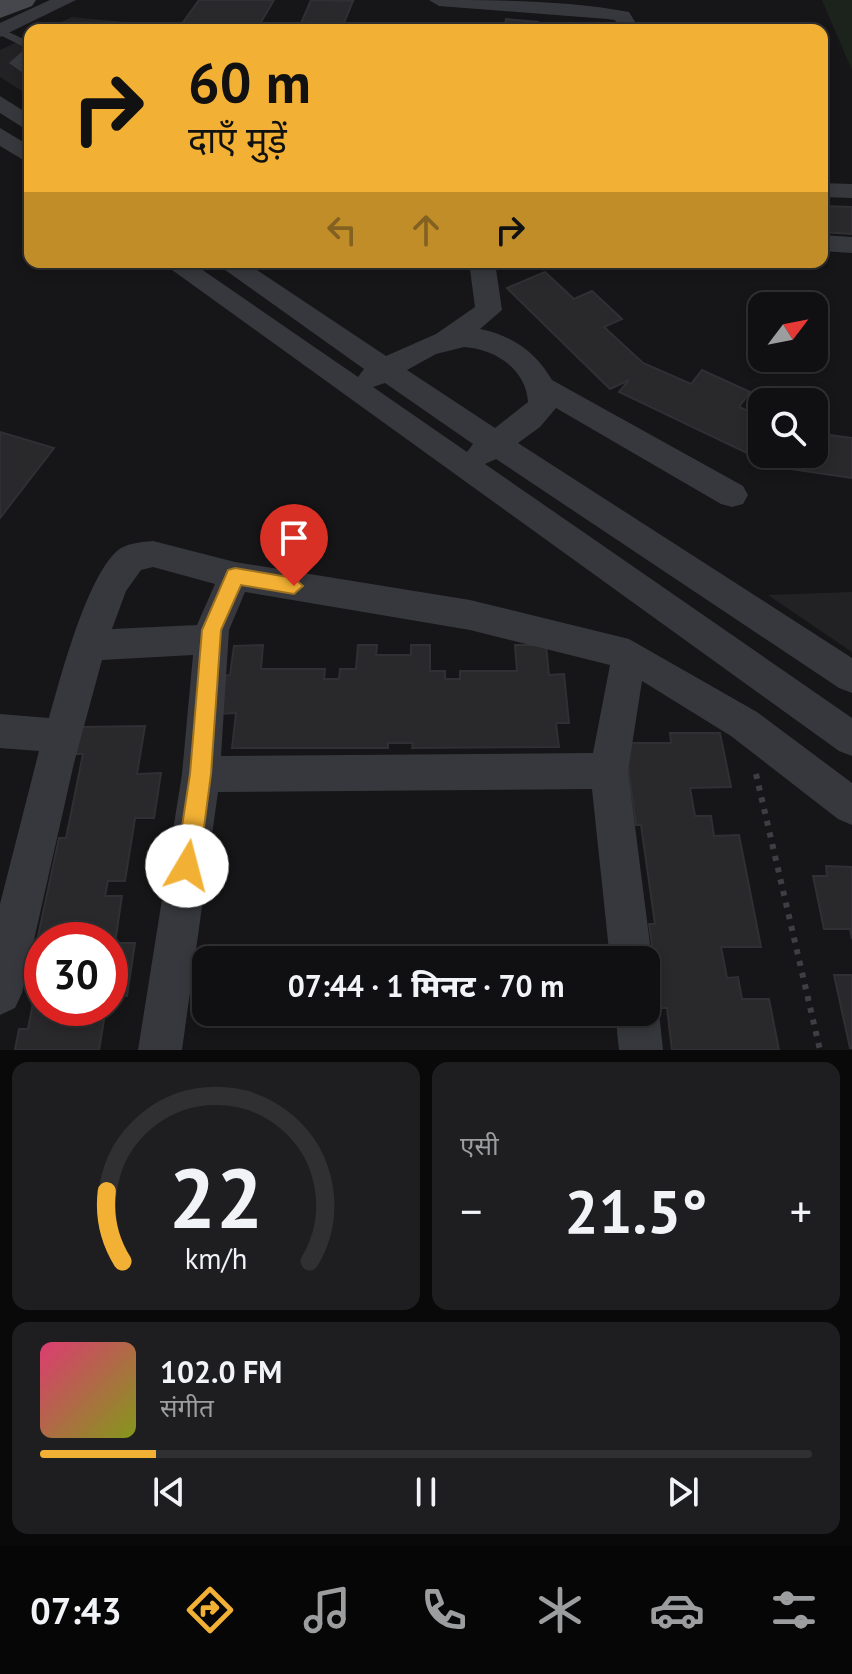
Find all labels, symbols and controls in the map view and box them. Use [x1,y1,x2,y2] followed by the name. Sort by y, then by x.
[188,46,311,118] text: 60 m
[56,56,160,160] icon: right
[188,116,287,163] text: दाएँ मुड़ें
[320,208,364,252] icon: left
[404,208,448,252] icon: ahead
[488,208,532,252] icon: right
[748,292,828,372] north arrow
[748,292,828,468] map controls
[748,388,828,468] button: search
[260,504,328,586] pin
[272,516,316,560] icon: arrive
[145,824,229,908] position arrow
[24,922,128,1026] speed limit sign: 30
[288,966,564,1005] text: 07:44 · 1 मिनट · 70 m
[460,1129,499,1162] text: एसी
[169,1143,263,1251] text: 22
[564,1172,708,1250] text: 21.5°
[460,1182,482,1239] text: −
[790,1182,812,1239] text: +
[185,1240,247,1277] text: km/h
[160,1352,282,1391] text: 102.0 FM
[160,1391,214,1424] text: संगीत
[147,1470,191,1514] icon: previous
[404,1470,448,1514] icon: pause
[661,1470,705,1514] icon: next
[182,1582,238,1638] icon: directions
[299,1582,355,1638] icon: music
[416,1582,472,1638] icon: phone
[532,1582,588,1638] icon: climate
[649,1582,705,1638] icon: car
[766,1582,822,1638] icon: filters
[30,1587,122,1634] text: 07:43

